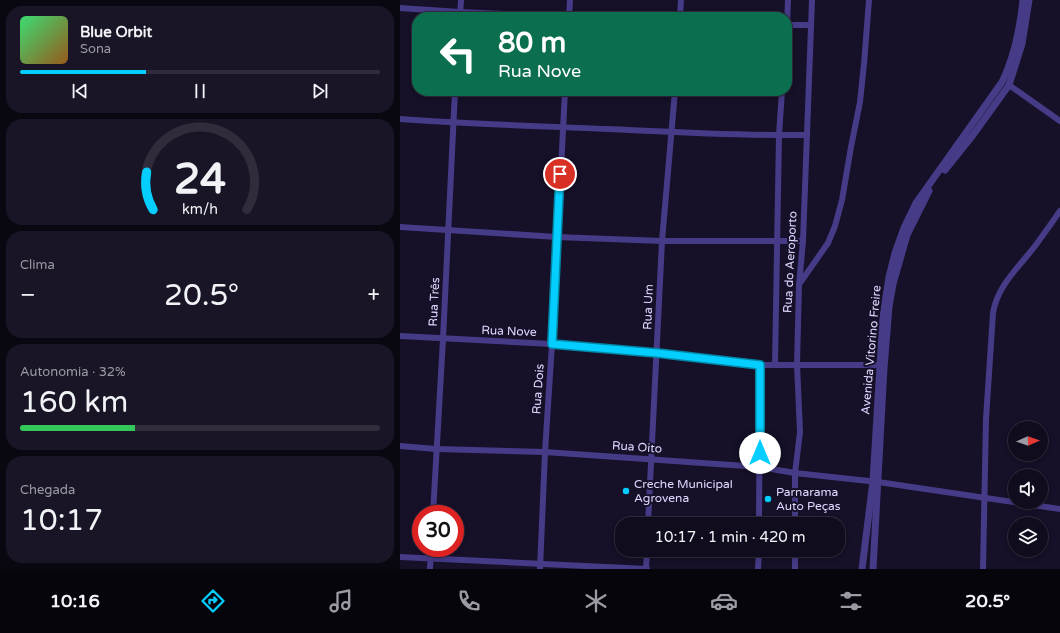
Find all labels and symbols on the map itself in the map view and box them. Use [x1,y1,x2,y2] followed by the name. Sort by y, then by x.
[543,157,577,191] pin
[780,211,800,313] street label: Rua do Aeroporto
[426,277,442,327] street label: Rua Três
[640,284,656,330] street label: Rua Um
[858,284,884,415] street label: Avenida Vitorino Freire
[481,323,537,339] street label: Rua Nove
[529,363,547,415] street label: Rua Dois
[1008,421,1048,461] north arrow
[739,432,781,474] position arrow
[612,438,662,456] street label: Rua Oito
[634,477,733,505] place label: Creche Municipal Agrovena
[776,485,841,513] place label: Parnarama Auto Peças
[621,486,631,496] marker: Creche Municipal Agrovena
[763,494,773,504] marker: Parnarama Auto Peças
[412,505,464,557] speed limit sign: 30

